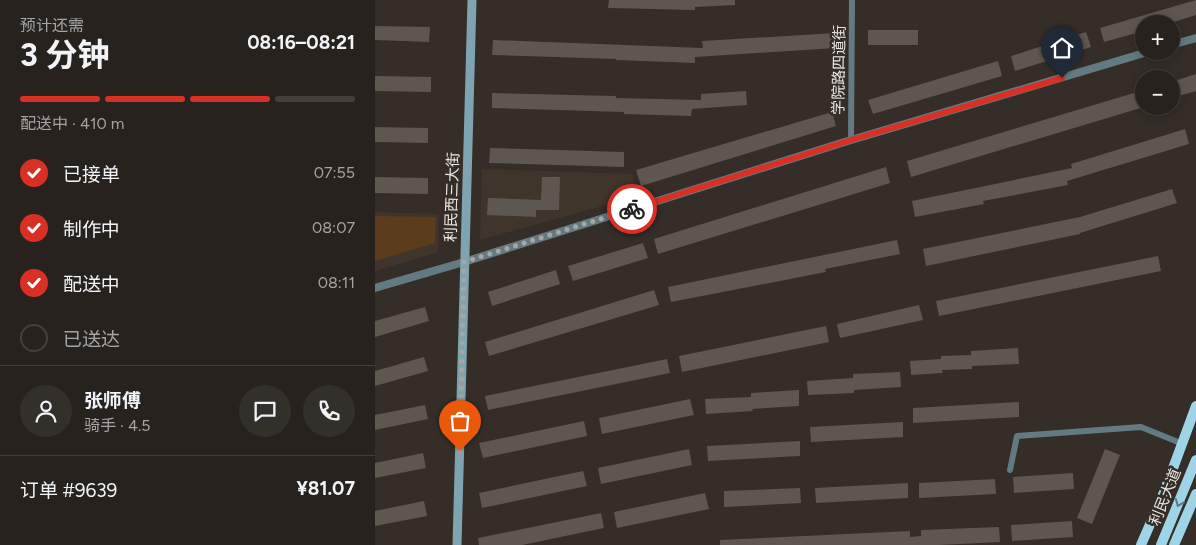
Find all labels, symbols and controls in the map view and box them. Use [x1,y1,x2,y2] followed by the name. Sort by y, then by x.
[1135,15,1180,115] map controls
[1135,15,1180,60] button: +
[20,16,84,35] text: 预计还需
[829,25,849,115] street label: 学院路四道街
[1041,27,1083,78] pin
[247,31,355,54] text: 08:16–08:21
[1048,34,1076,62] icon: home
[20,36,109,74] text: 3 分钟
[1135,70,1180,115] button: −
[20,114,124,133] text: 配送中 · 410 m
[441,152,463,242] street label: 利民西三大街
[20,159,48,187] icon: check
[63,163,120,186] text: 已接单
[314,163,355,182] text: 07:55
[607,184,657,234] courier
[618,195,646,223] icon: bike
[20,214,48,242] icon: check
[63,218,120,241] text: 制作中
[312,218,355,237] text: 08:07
[20,269,48,297] icon: check
[63,273,120,296] text: 配送中
[318,273,355,292] text: 08:11
[63,328,120,351] text: 已送达
[20,385,72,437] button: person
[239,385,291,437] button: chat
[303,385,355,437] button: phone
[84,389,141,412] text: 张师傅
[439,400,481,451] pin
[446,407,474,435] icon: bag
[84,416,150,435] text: 骑手 · 4.5
[1145,466,1185,528] street label: 利民大道
[296,477,355,500] text: ¥81.07
[20,479,117,502] text: 订单 #9639
[1175,498,1185,507] one-way arrow

